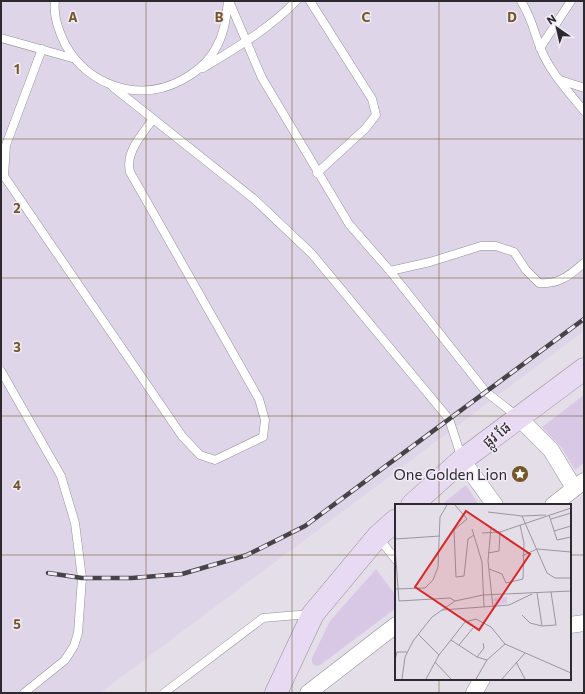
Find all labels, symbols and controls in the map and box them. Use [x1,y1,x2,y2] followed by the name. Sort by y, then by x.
[537,8,577,48] north arrow
[68,9,78,25] text: A
[215,9,224,25] text: B
[362,9,371,25] text: C
[507,9,517,25] text: D
[544,12,558,27] text: N
[14,61,20,77] text: 1
[13,200,21,216] text: 2
[13,339,21,355] text: 3
[478,417,517,455] street label: ផ្លូវ ផែ
[510,464,530,484] place icon: One Golden Lion
[394,465,507,483] place label: One Golden Lion
[13,477,21,493] text: 4
[395,504,571,680] inset map
[13,616,21,632] text: 5

